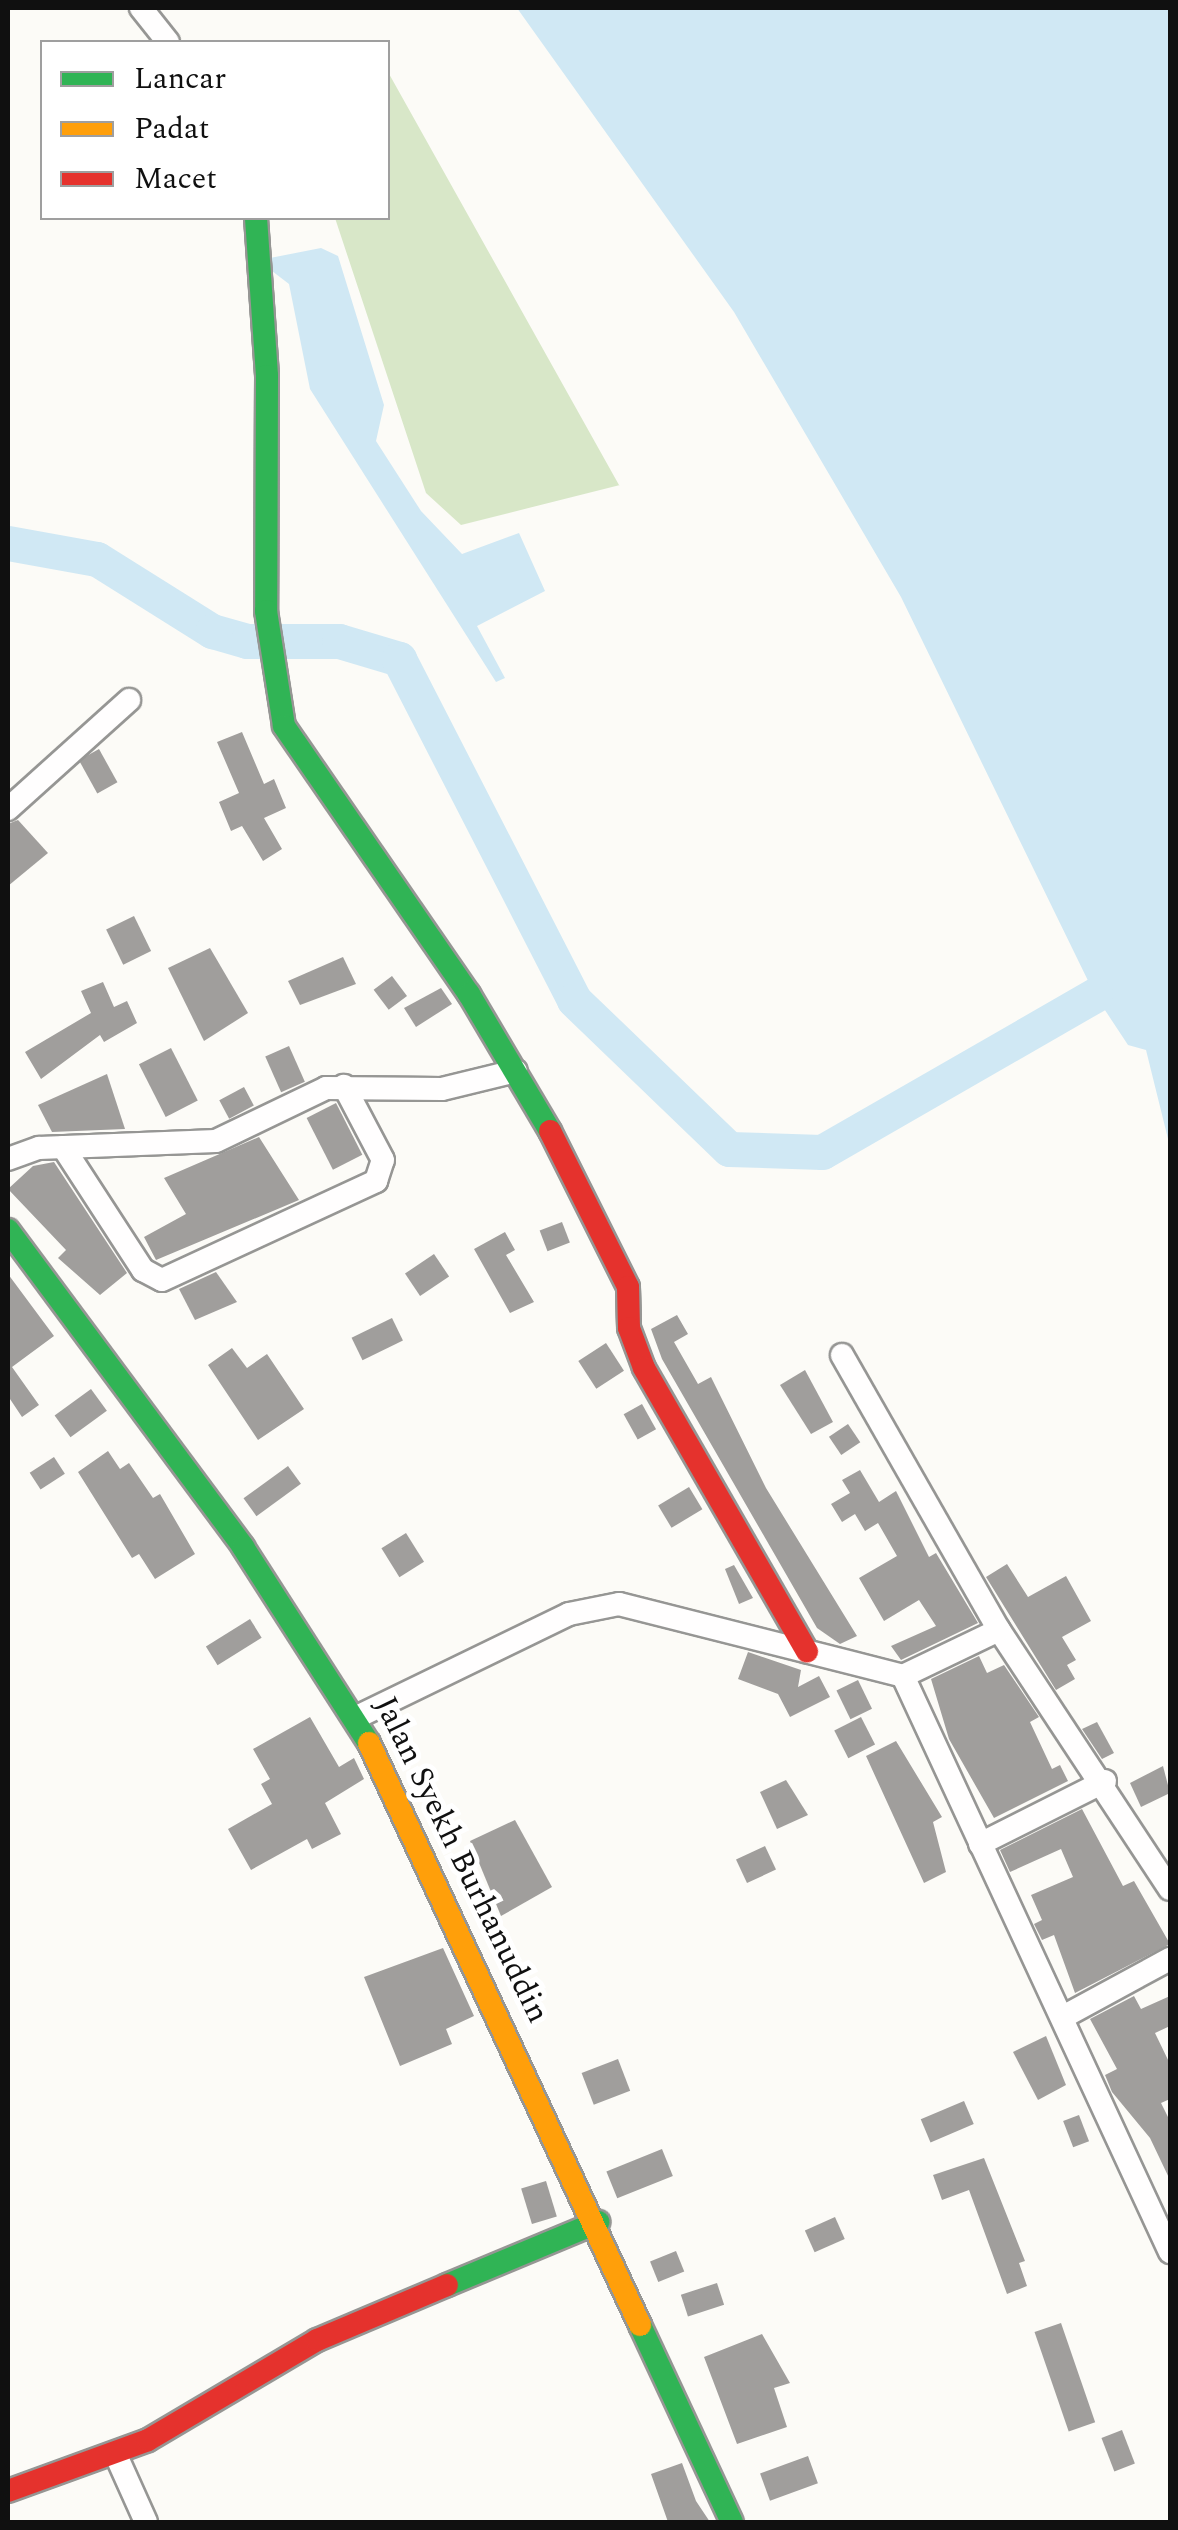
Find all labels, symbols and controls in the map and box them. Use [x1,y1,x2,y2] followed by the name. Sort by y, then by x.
[40,40,390,220] legend
[134,56,226,102] text: Lancar
[134,106,209,152] text: Padat
[134,156,217,202] text: Macet
[365,1691,557,2029] street label: Jalan Syekh Burhanuddin

